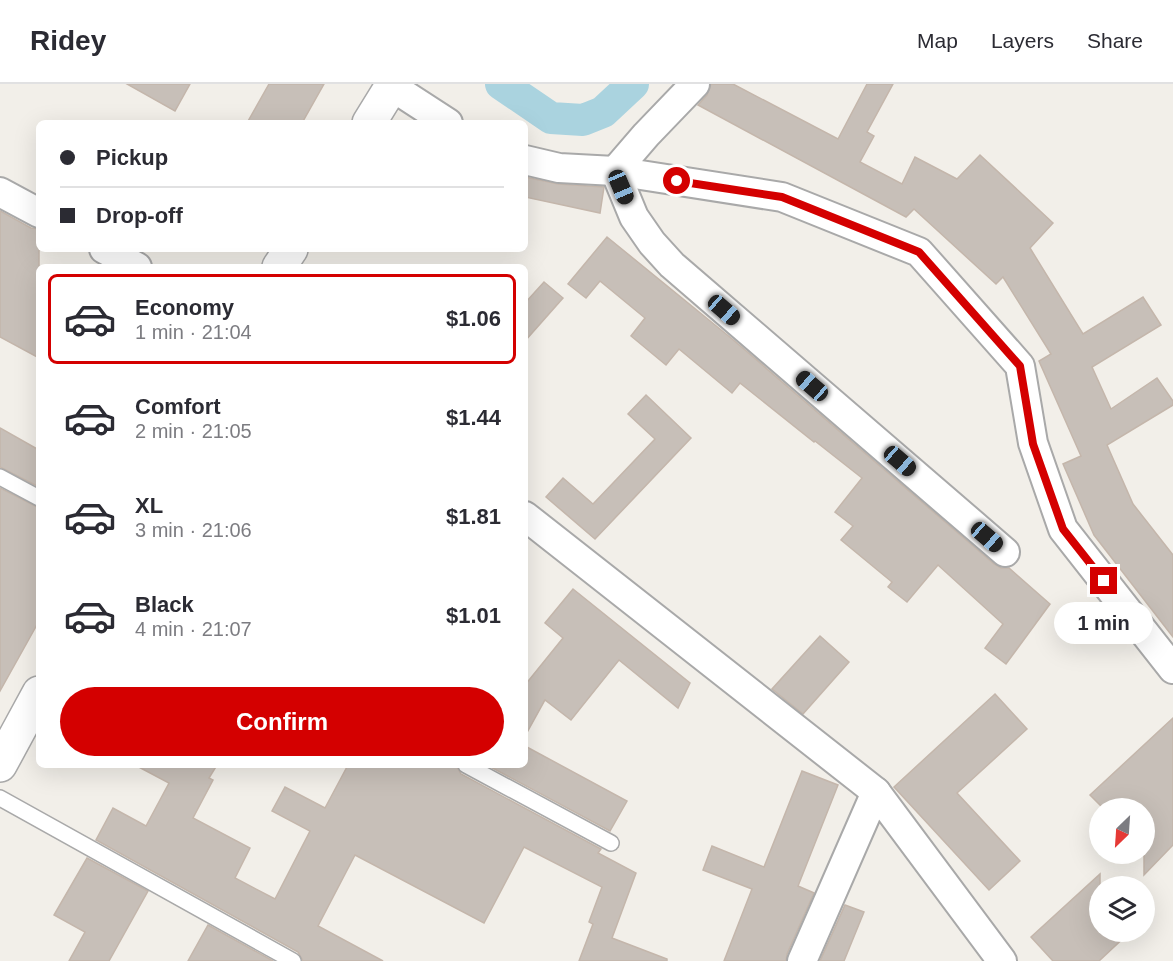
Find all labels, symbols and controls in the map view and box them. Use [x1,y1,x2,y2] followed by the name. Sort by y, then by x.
[30,25,106,56] text: Ridey
[917,29,958,52] text: Map
[991,29,1054,52] text: Layers
[1087,29,1143,52] text: Share
[96,145,168,170] text: Pickup
[606,167,636,207] car
[663,167,690,194] route start
[96,203,183,228] text: Drop-off
[705,291,743,329] car
[63,292,117,346] icon: car
[135,295,234,320] text: Economy
[446,306,501,331] text: $1.06
[135,321,252,343] text: 1 min · 21:04
[793,367,831,405] car
[63,391,117,445] icon: car
[135,394,221,419] text: Comfort
[446,405,501,430] text: $1.44
[135,420,252,442] text: 2 min · 21:05
[881,442,919,480] car
[63,490,117,544] icon: car
[135,493,163,518] text: XL
[446,504,501,529] text: $1.81
[968,518,1006,556] car
[135,519,252,541] text: 3 min · 21:06
[1090,567,1117,594] route end
[63,589,117,643] icon: car
[135,592,194,617] text: Black
[1054,602,1154,644] callout: 1 min
[446,603,501,628] text: $1.01
[1077,612,1130,634] text: 1 min
[135,618,252,640] text: 4 min · 21:07
[60,687,504,756] button: Confirm
[1089,798,1155,864] north arrow
[1089,798,1155,942] map controls
[1089,876,1155,942] button: layers

